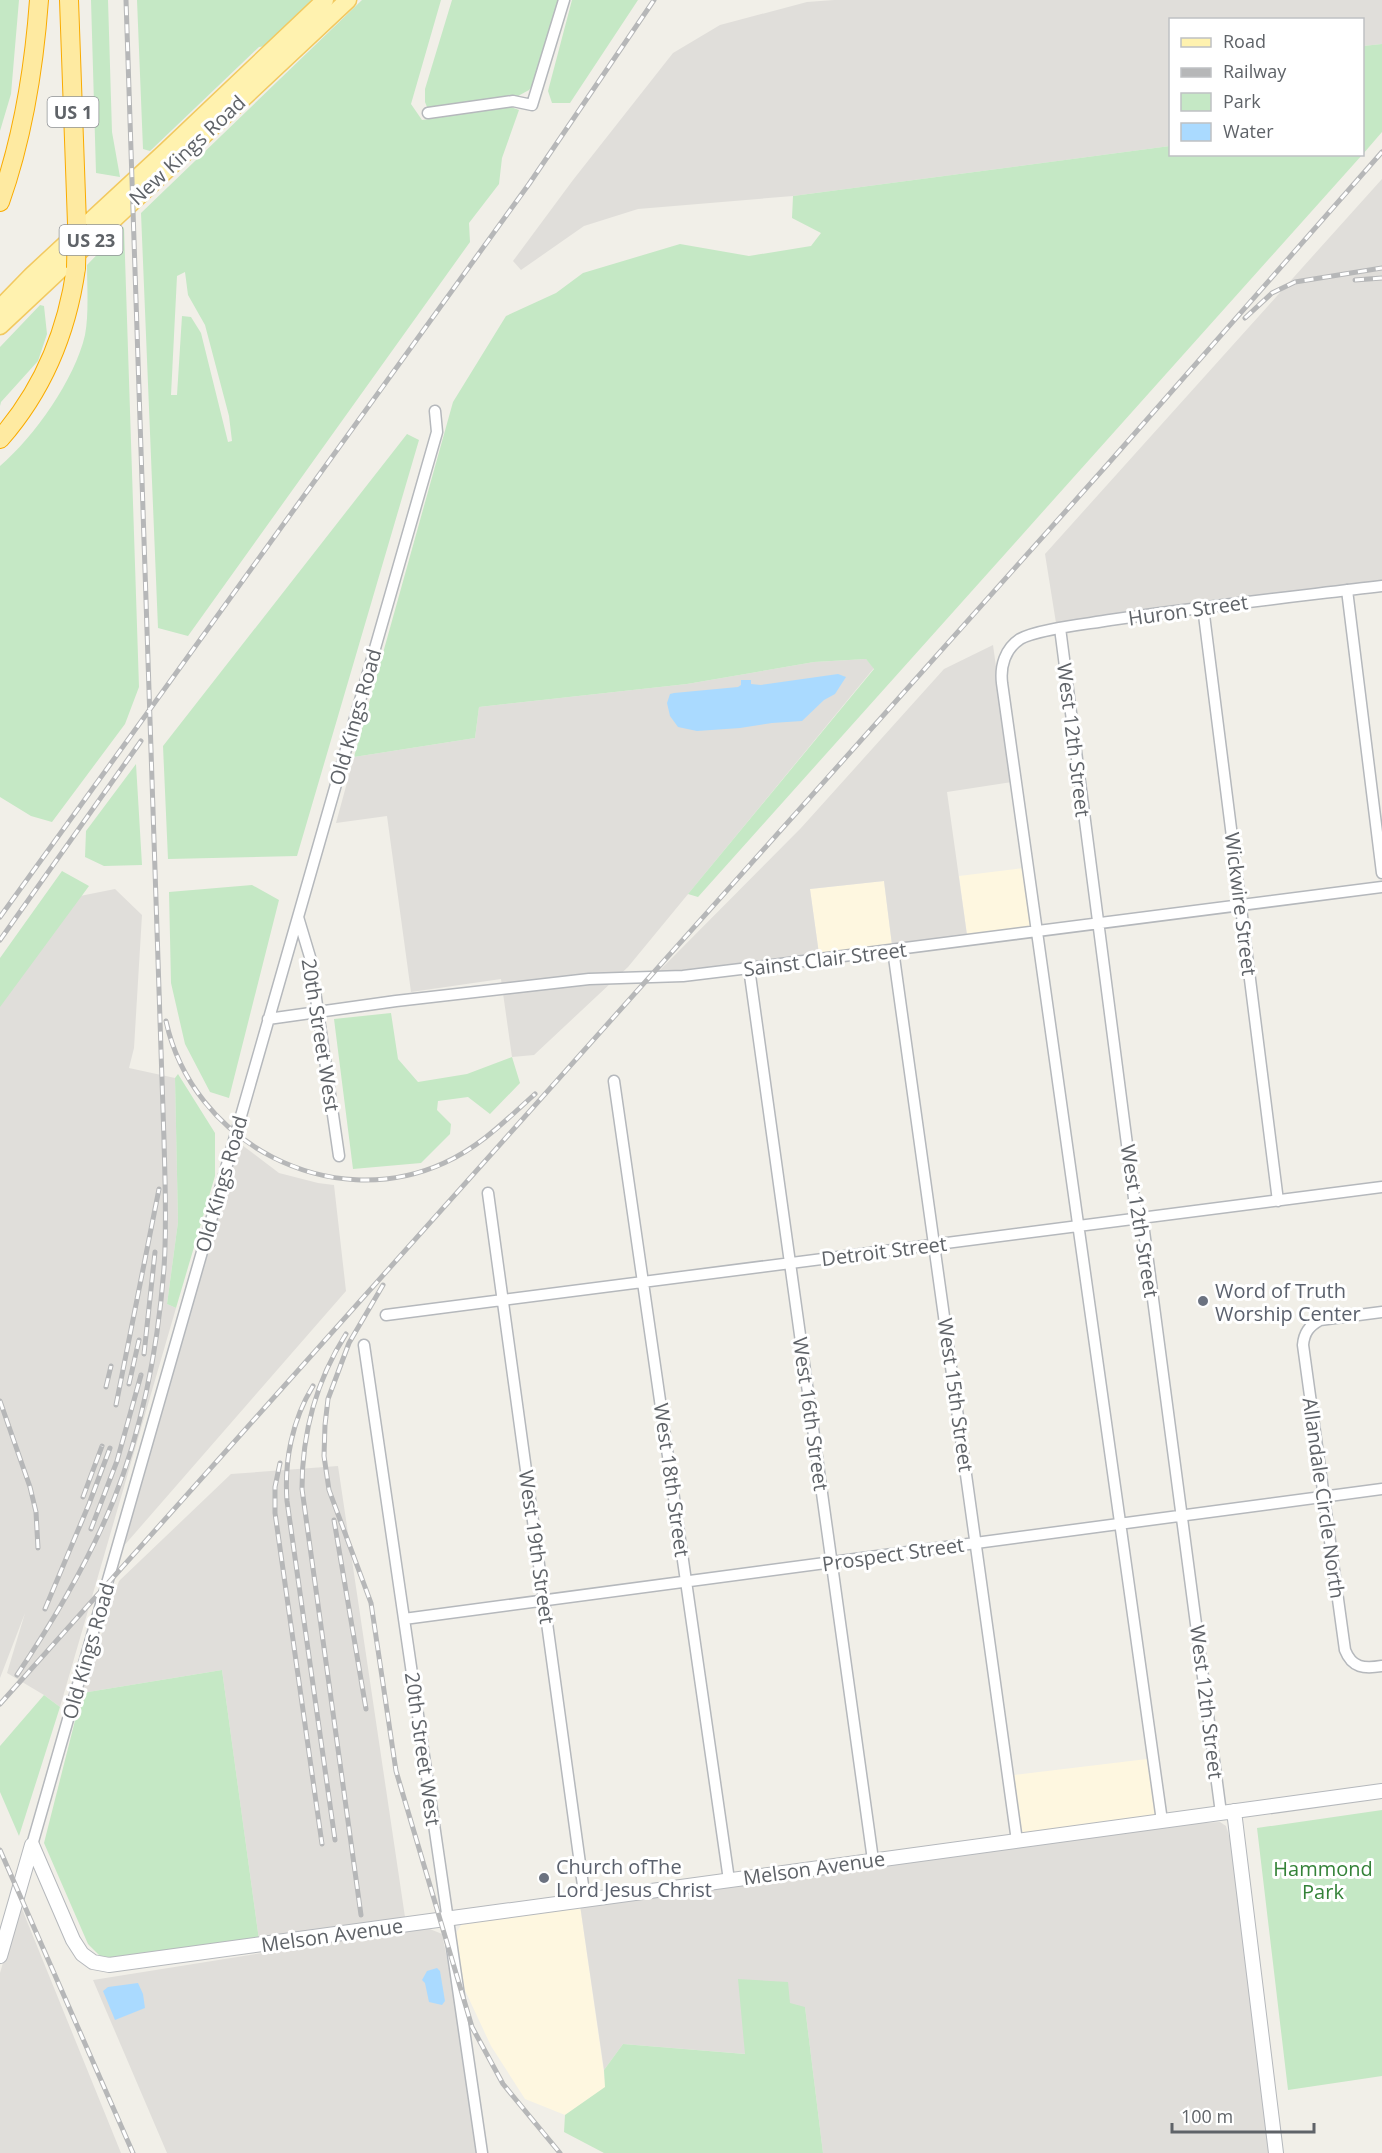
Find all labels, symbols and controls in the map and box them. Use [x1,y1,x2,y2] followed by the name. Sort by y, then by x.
[1169,18,1364,156] legend
[1223,29,1266,53] text: Road
[1223,59,1287,83] text: Railway
[123,89,251,211] street label: New Kings Road
[1223,89,1261,113] text: Park
[48,97,98,127] road number: US 1
[1223,119,1274,143] text: Water
[60,225,122,255] road number: US 23
[1126,588,1250,632] street label: Huron Street
[323,646,387,788] street label: Old Kings Road
[1051,661,1097,819] street label: West 12th Street
[1219,831,1263,977] street label: Wickwire Street
[742,936,908,982] street label: Sainst Clair Street
[296,956,346,1114] street label: 20th Street West
[189,1113,253,1255] street label: Old Kings Road
[1115,1142,1165,1300] street label: West 12th Street
[820,1230,948,1272] street label: Detroit Street
[1215,1277,1361,1327] place label: Word of Truth Worship Center
[1196,1294,1210,1308] marker: Word of Truth Worship Center
[932,1316,980,1474] street label: West 15th Street
[787,1335,835,1493] street label: West 16th Street
[1297,1396,1351,1600] street label: Allandale Circle North
[648,1401,696,1559] street label: West 18th Street
[513,1468,561,1626] street label: West 19th Street
[820,1531,966,1577] street label: Prospect Street
[56,1580,120,1722] street label: Old Kings Road
[1184,1623,1230,1781] street label: West 12th Street
[399,1670,447,1828] street label: 20th Street West
[741,1845,887,1891] street label: Melson Avenue
[556,1853,712,1903] place label: Church ofThe Lord Jesus Christ
[1273,1855,1373,1905] park label: Hammond Park
[537,1871,551,1885] marker: Church ofThe Lord Jesus Christ
[259,1912,405,1958] street label: Melson Avenue
[1172,2096,1314,2134] scale bar
[1181,2104,1233,2128] text: 100 m

